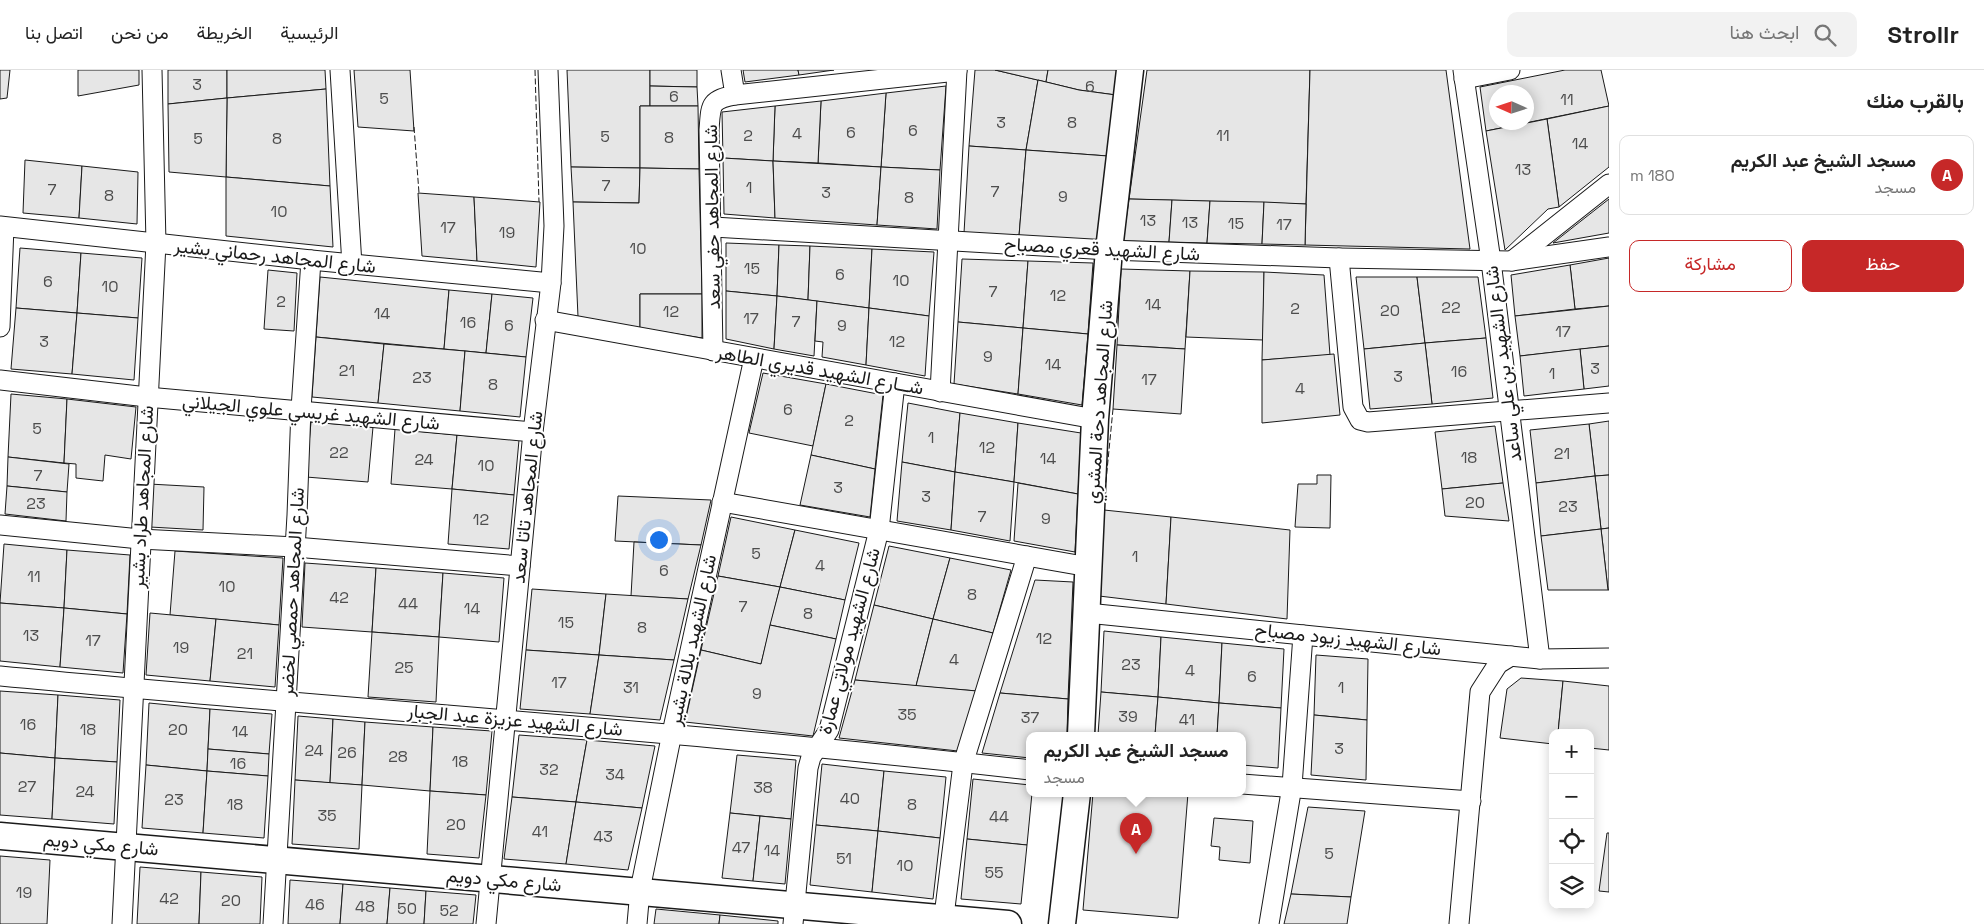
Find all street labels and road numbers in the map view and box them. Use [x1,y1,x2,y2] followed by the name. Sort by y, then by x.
[698,124,729,310] street label: شارع المجاهد حفي سعد
[1003,231,1201,270] street label: شارع الشهيد قعري مصباح
[172,233,377,282] street label: شارع المجاهد رحماني بشير
[1479,264,1530,464] street label: شارع الشهيد بن علي ساعد
[1079,299,1122,505] street label: شارع المجاهد دحة المشري
[713,339,926,404] street label: شــارع الشهيد قديري الطاهر
[181,388,441,439] street label: شارع الشهيد غريسي علوي الجيلاني
[125,405,159,590] street label: شارع المجاهد طراد بشير
[506,409,548,585] street label: شارع المجاهد تاتا سعد
[274,487,313,698] street label: شارع المجاهد حمصي لخضر
[812,545,889,738] street label: شارع الشهيد مولاتي عمارة
[661,552,722,729] street label: شارع الشهيد بلالة بشير
[1254,617,1442,661] street label: شارع الشهيد زيود مصباح
[405,698,624,742] street label: شارع الشهيد عزيزة عبد الجبار
[42,827,160,864] street label: شارع مكي دويم
[445,863,563,900] street label: شارع مكي دويم

